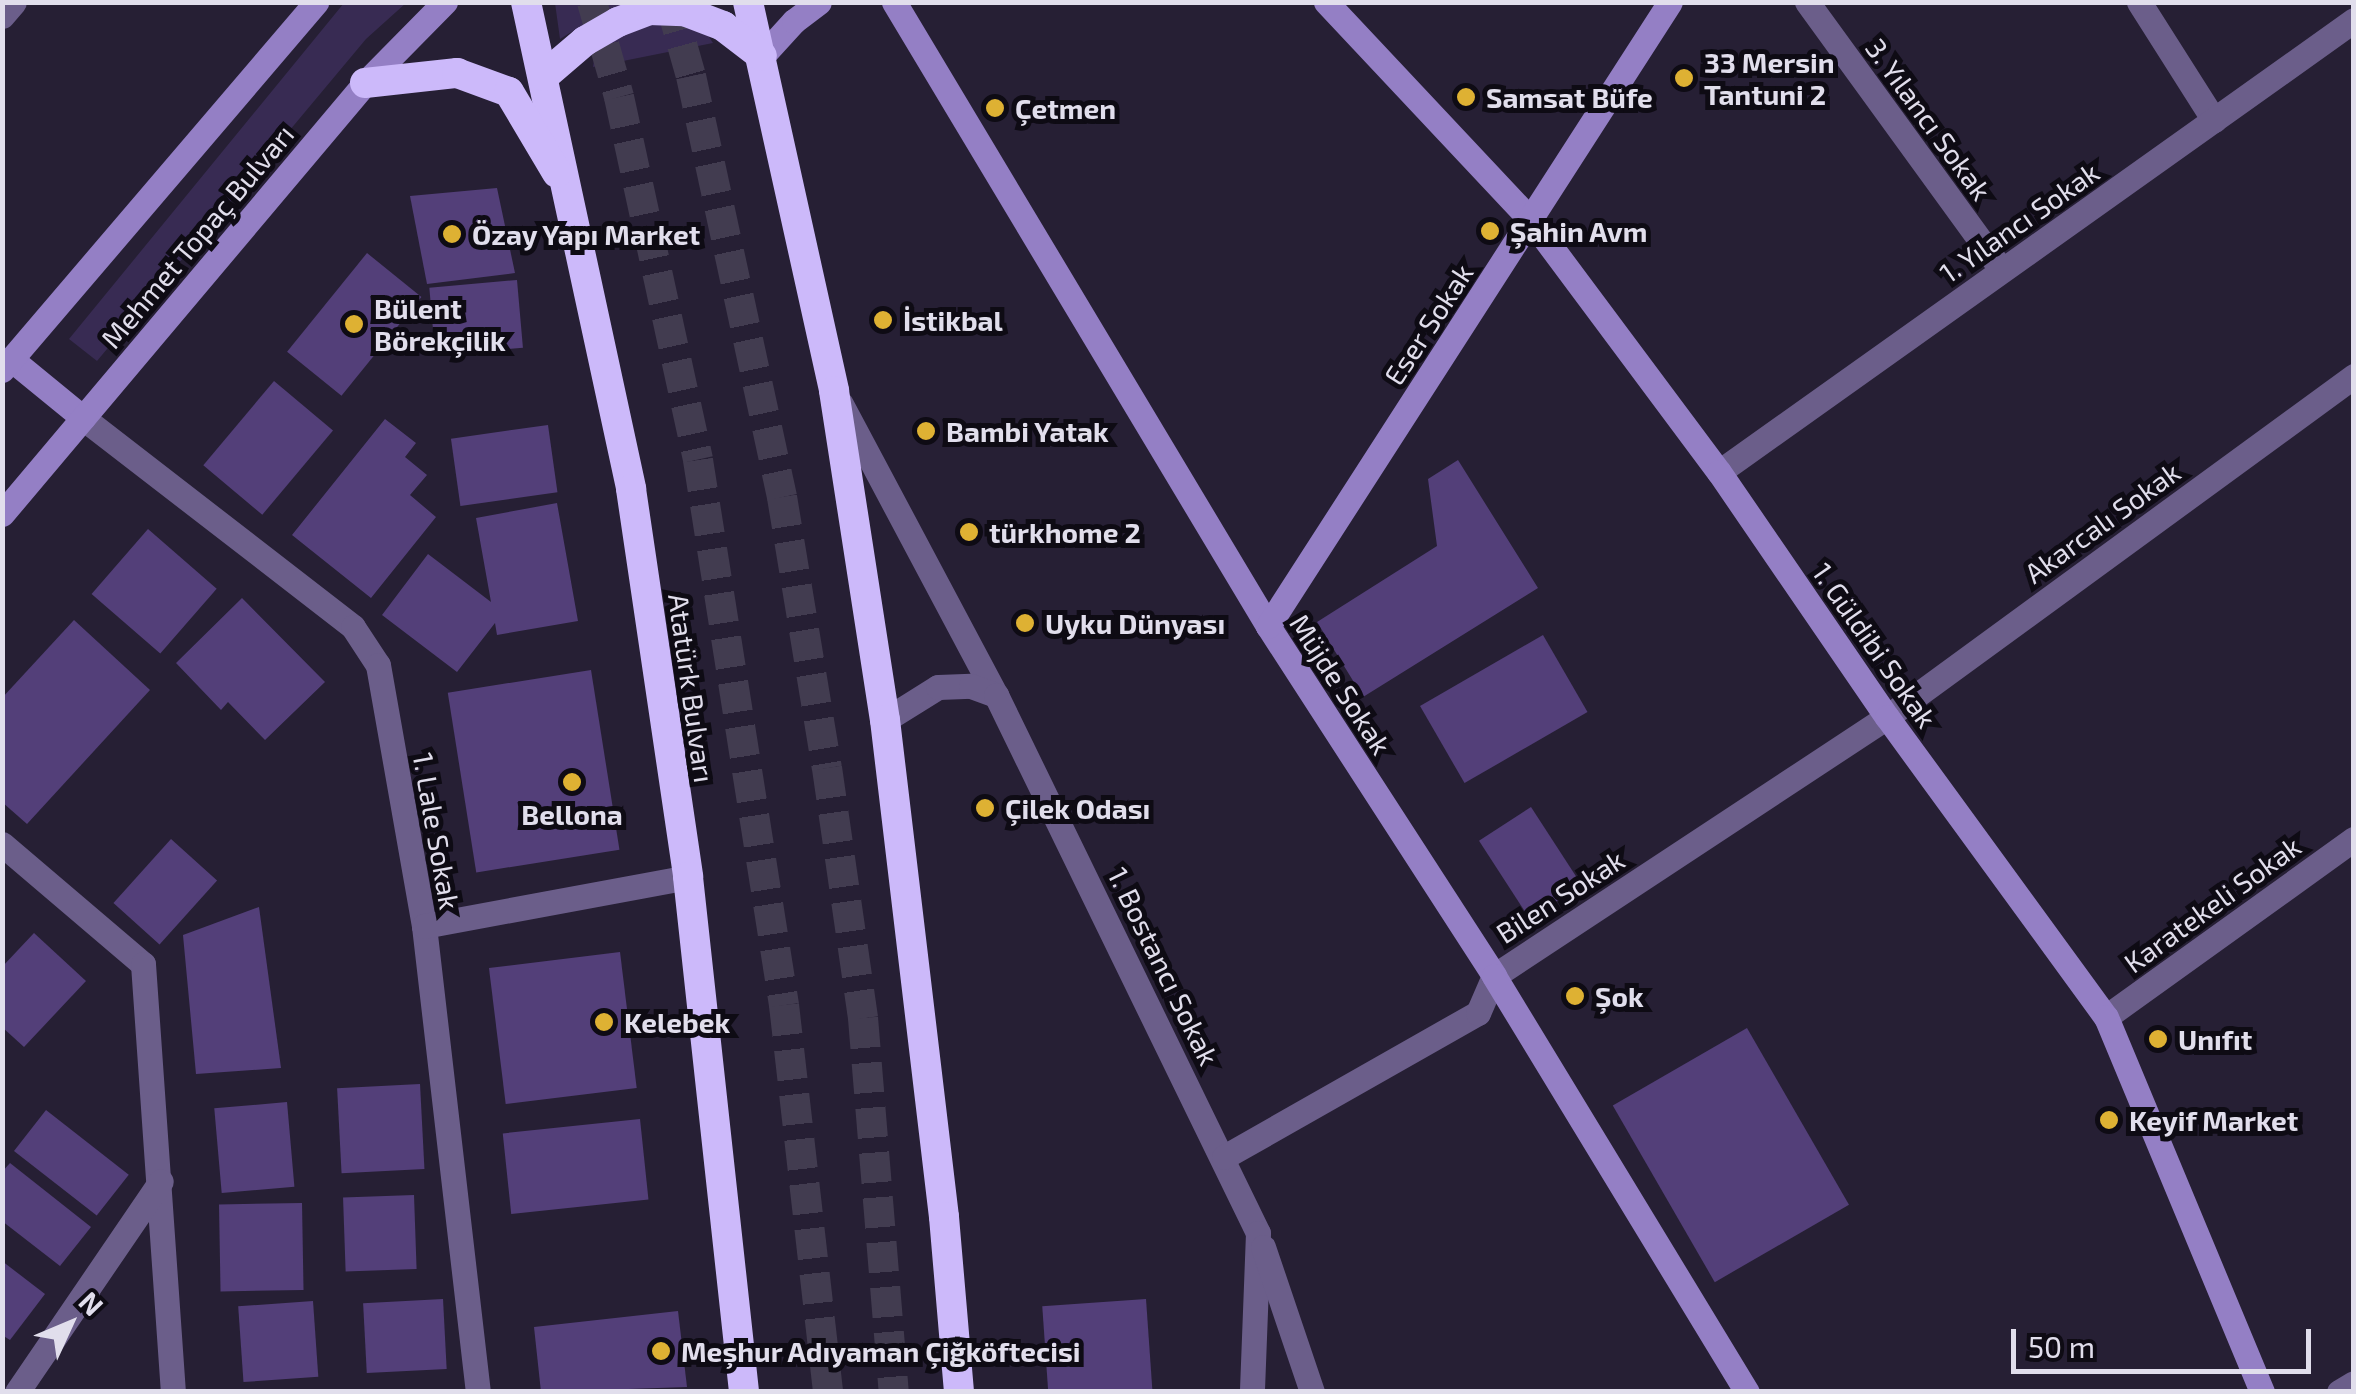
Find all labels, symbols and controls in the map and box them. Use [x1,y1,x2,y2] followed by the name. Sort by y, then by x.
[1859,31,1999,207] street label: 3. Yılancı Sokak
[1704,45,1835,111] place label: 33 Mersin Tantuni 2
[1673,67,1695,89] marker: 33 Mersin Tantuni 2
[1486,80,1653,114] place label: Samsat Büfe
[1455,86,1477,108] marker: Samsat Büfe
[1015,91,1116,125] place label: Çetmen
[984,97,1006,119] marker: Çetmen
[93,117,301,355] street label: Mehmet Topaç Bulvarı
[1933,154,2105,290] street label: 1. Yılancı Sokak
[1510,214,1648,248] place label: Şahin Avm
[472,217,702,251] place label: Özay Yapı Market
[1479,220,1501,242] marker: Şahin Avm
[441,223,463,245] marker: Özay Yapı Market
[1376,257,1480,391] street label: Eser Sokak
[374,291,506,357] place label: Bülent Börekçilik
[903,303,1003,337] place label: İstikbal
[872,309,894,331] marker: İstikbal
[343,313,365,335] marker: Bülent Börekçilik
[946,414,1109,448] place label: Bambi Yatak
[915,420,937,442] marker: Bambi Yatak
[2018,454,2186,590] street label: Akarcalı Sokak
[989,515,1141,549] place label: türkhome 2
[958,521,980,543] marker: türkhome 2
[1806,556,1944,734] street label: 1. Güldibi Sokak
[662,591,722,785] street label: Atatürk Bulvarı
[1045,606,1225,640] place label: Uyku Dünyası
[1283,608,1399,760] street label: Müjde Sokak
[1014,612,1036,634] marker: Uyku Dünyası
[407,750,467,912] street label: 1. Lale Sokak
[561,771,583,793] marker: Bellona
[1005,791,1150,825] place label: Çilek Odası
[521,797,623,831] place label: Bellona
[974,797,996,819] marker: Çilek Odası
[2117,829,2307,979] street label: Karatekeli Sokak
[1490,842,1630,950] street label: Bilen Sokak
[1102,862,1226,1070] street label: 1. Bostancı Sokak
[1595,979,1644,1013] place label: Şok
[1564,985,1586,1007] marker: Şok
[624,1005,730,1039] place label: Kelebek
[593,1011,615,1033] marker: Kelebek
[2178,1022,2252,1056] place label: Unıfıt
[2147,1028,2169,1050] marker: Unıfıt
[2129,1103,2299,1137] place label: Keyif Market
[2098,1109,2120,1131] marker: Keyif Market
[20,1274,120,1374] north arrow
[72,1284,111,1322] text: N
[2016,1309,2316,1371] scale bar
[2028,1328,2095,1364] text: 50 m
[681,1334,1082,1368] place label: Meşhur Adıyaman Çiğköftecisi
[650,1340,672,1362] marker: Meşhur Adıyaman Çiğköftecisi

